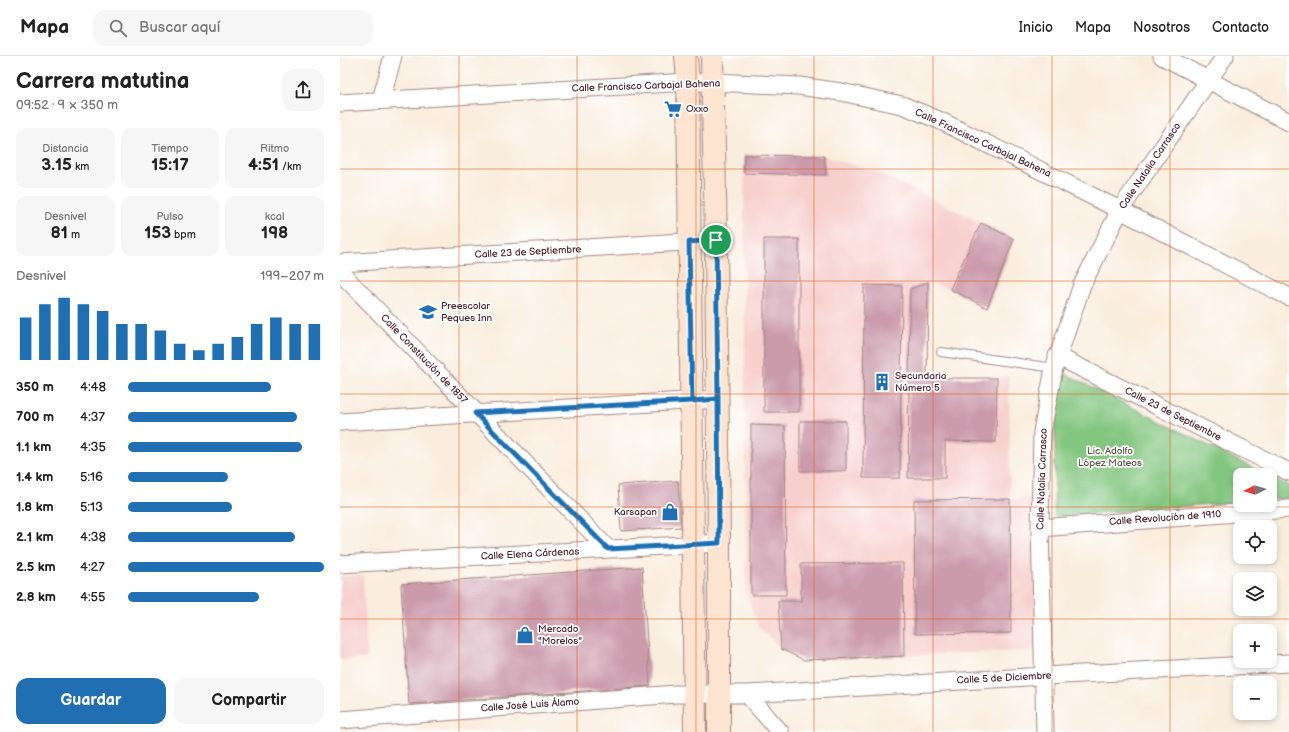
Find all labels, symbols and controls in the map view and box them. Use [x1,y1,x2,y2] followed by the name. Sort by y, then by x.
[93,10,373,46] search box
[20,16,69,39] text: Mapa
[107,17,129,39] icon: search
[139,18,220,37] text: Buscar aquí
[1019,19,1053,36] text: Inicio
[1075,19,1111,36] text: Mapa
[1133,19,1190,36] text: Nosotros
[1212,19,1269,36] text: Contacto
[16,68,189,95] text: Carrera matutina
[282,69,324,111] button: share
[571,77,721,95] street label: Calle Francisco Carbajal Bahena
[16,97,118,113] text: 09:52 · 9 × 350 m
[663,99,683,119] supermarket icon: Oxxo
[686,103,709,115] place label: Oxxo
[913,106,1053,180] street label: Calle Francisco Carbajal Bahena
[1117,120,1184,212] street label: Calle Natalia Carrasco
[42,142,88,155] text: Distancia
[151,142,189,155] text: Tiempo
[260,142,289,155] text: Ritmo
[41,155,72,175] text: 3.15
[151,155,189,175] text: 15:17
[248,155,279,175] text: 4:51
[72,160,89,173] text: km
[279,160,301,173] text: /km
[44,210,87,223] text: Desnivel
[156,210,184,223] text: Pulso
[265,210,285,223] text: kcal
[51,223,68,243] text: 81
[144,223,171,243] text: 153
[261,223,288,243] text: 198
[699,223,733,257] pin
[68,228,80,241] text: m
[171,228,196,241] text: bpm
[705,229,727,251] icon: arrive
[474,243,582,261] street label: Calle 23 de Septiembre
[16,268,66,284] text: Desnivel
[260,268,324,284] text: 199–207 m
[441,300,493,324] place label: Preescolar Peques Inn
[418,302,438,322] school or university icon: Preescolar Peques Inn
[378,312,470,406] street label: Calle Constitución de 1857
[895,370,947,394] place label: Secundaria Número 5
[872,372,892,392] building icon: Secundaria Número 5
[16,379,54,395] text: 350 m
[80,379,106,395] text: 4:48
[1123,384,1223,444] street label: Calle 23 de Septiembre
[16,409,54,425] text: 700 m
[80,409,105,425] text: 4:37
[1034,428,1050,530] street label: Calle Natalia Carrasco
[16,439,51,455] text: 1.1 km
[80,439,106,455] text: 4:35
[1078,445,1142,469] park label: Lic. Adolfo López Mateos
[1233,468,1277,512] north arrow
[1233,468,1277,720] map controls
[16,469,53,485] text: 1.4 km
[80,469,103,485] text: 5:16
[16,499,54,515] text: 1.8 km
[80,499,103,515] text: 5:13
[660,502,680,522] shop icon: Karsapan
[614,506,657,518] place label: Karsapan
[1109,508,1222,528] street label: Calle Revolución de 1910
[1233,520,1277,564] button: locate
[16,529,54,545] text: 2.1 km
[80,529,106,545] text: 4:38
[480,545,580,563] street label: Calle Elena Cárdenas
[16,559,56,575] text: 2.5 km
[80,559,105,575] text: 4:27
[1233,572,1277,616] button: layers
[16,589,56,605] text: 2.8 km
[80,589,105,605] text: 4:55
[538,623,582,647] place label: Mercado "Morelos"
[1233,624,1277,668] button: +
[515,625,535,645] shop icon: Mercado "Morelos"
[956,670,1052,686] street label: Calle 5 de Diciembre
[1233,676,1277,720] button: −
[16,678,166,724] button: Guardar
[174,678,324,724] button: Compartir
[480,696,580,714] street label: Calle José Luis Álamo

